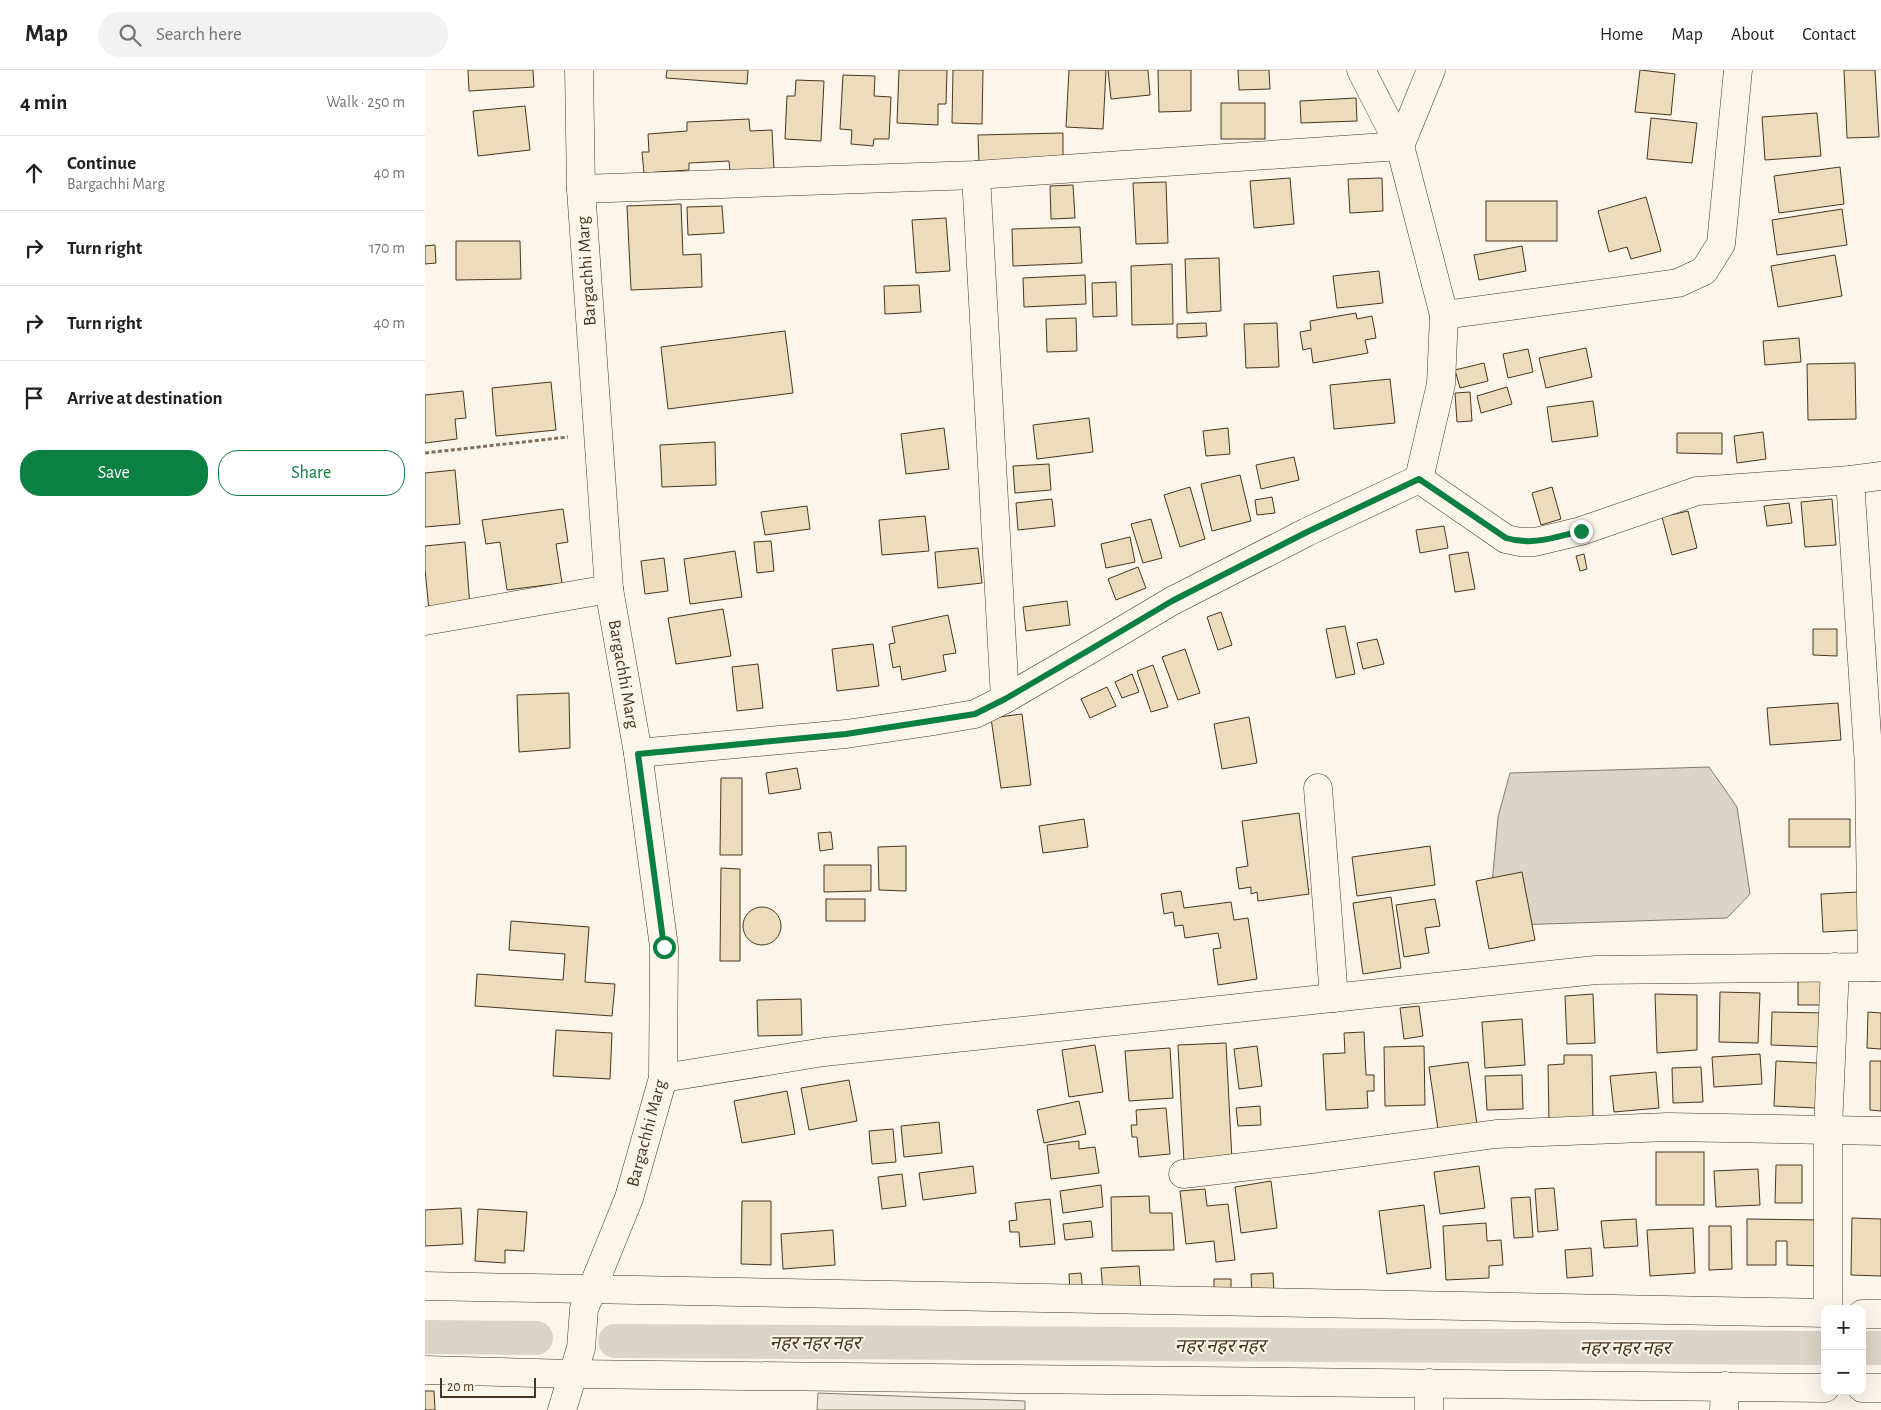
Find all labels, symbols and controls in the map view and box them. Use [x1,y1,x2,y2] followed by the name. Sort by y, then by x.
[98,12,448,57] search box
[116,21,144,49] icon: search
[25,22,68,46] text: Map
[156,25,242,44] text: Search here
[1600,26,1643,44] text: Home
[1671,26,1703,44] text: Map
[1731,26,1774,44] text: About
[1802,26,1856,44] text: Contact
[20,92,67,113] text: 4 min
[326,94,405,110] text: Walk · 250 m
[67,154,136,173] text: Continue
[20,159,48,187] icon: ahead
[373,165,405,181] text: 40 m
[67,176,165,192] text: Bargachhi Marg
[574,215,600,327] street label: Bargachhi Marg
[20,234,48,262] icon: right
[67,239,142,258] text: Turn right
[369,240,405,256] text: 170 m
[20,309,48,337] icon: right
[67,314,142,333] text: Turn right
[373,315,405,331] text: 40 m
[20,384,48,412] icon: arrive
[67,389,223,408] text: Arrive at destination
[20,450,208,496] button: Save
[218,450,405,496] button: Share
[1570,520,1593,543] route end
[605,618,641,730] street label: Bargachhi Marg
[653,936,676,959] route start
[624,1078,670,1189] street label: Bargachhi Marg
[1821,1305,1866,1395] map controls
[1821,1305,1866,1350] button: +
[770,1334,865,1353] water label: नहर नहर नहर
[1175,1337,1270,1356] water label: नहर नहर नहर
[1580,1339,1675,1358] water label: नहर नहर नहर
[1821,1350,1866,1395] button: −
[440,1375,536,1398] scale bar
[447,1380,474,1394] text: 20 m

